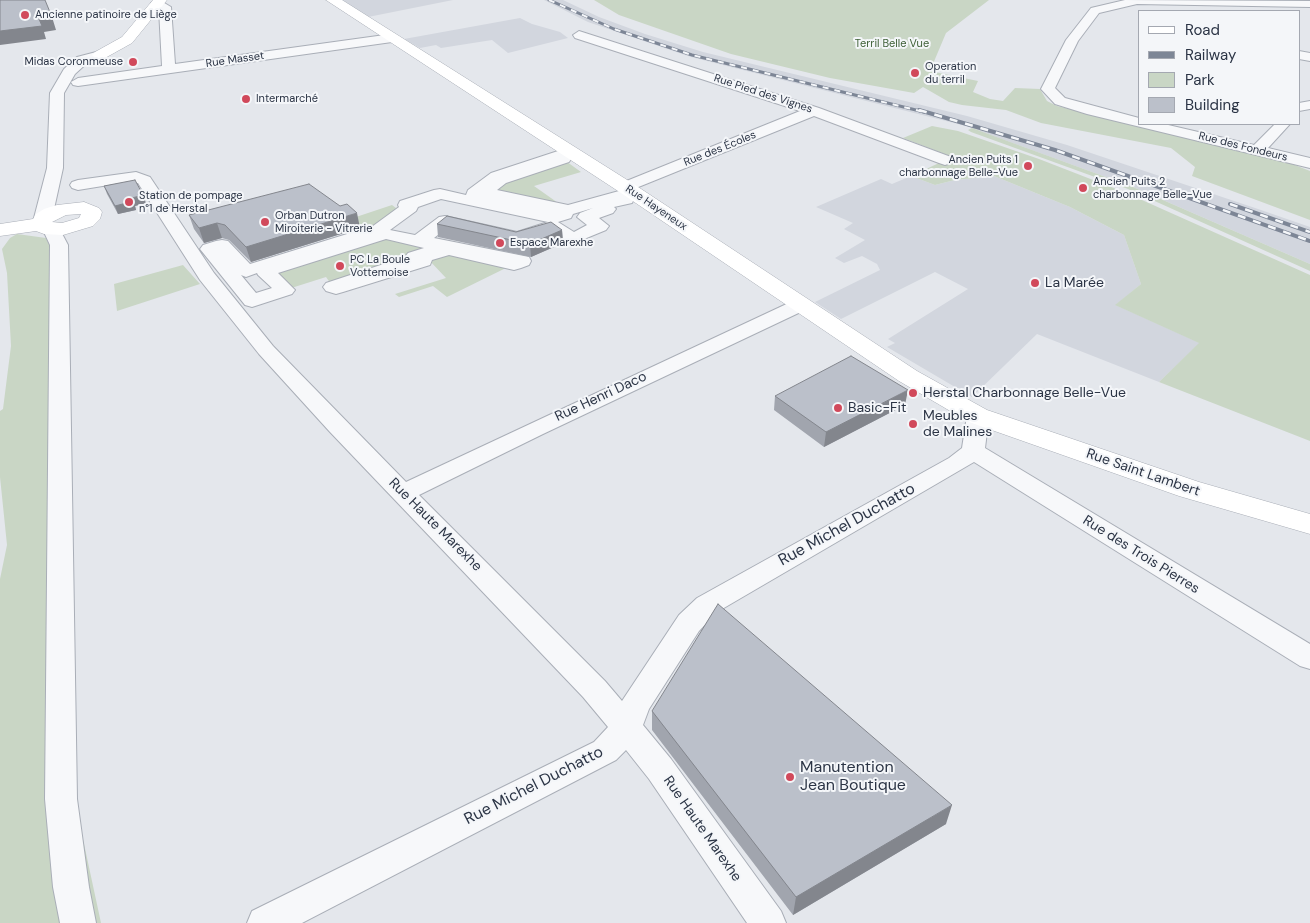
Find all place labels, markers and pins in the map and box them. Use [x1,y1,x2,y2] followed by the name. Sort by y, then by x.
[35,8,177,22] place label: Ancienne patinoire de Liège
[19,9,31,21] marker: Ancienne patinoire de Liège
[25,55,123,69] place label: Midas Coronmeuse
[127,56,139,68] marker: Midas Coronmeuse
[925,60,976,86] place label: Operation du terril
[909,67,921,79] marker: Operation du terril
[256,92,318,106] place label: Intermarché
[240,93,252,105] marker: Intermarché
[899,153,1018,179] place label: Ancien Puits 1 charbonnage Belle-Vue
[1022,160,1034,172] marker: Ancien Puits 1 charbonnage Belle-Vue
[1093,175,1212,201] place label: Ancien Puits 2 charbonnage Belle-Vue
[1077,182,1089,194] marker: Ancien Puits 2 charbonnage Belle-Vue
[139,189,243,215] place label: Station de pompage n°1 de Herstal
[123,196,135,208] marker: Station de pompage n°1 de Herstal
[275,209,372,235] place label: Orban Dutron Miroiterie - Vitrerie
[259,216,271,228] marker: Orban Dutron Miroiterie - Vitrerie
[510,236,593,250] place label: Espace Marexhe
[494,237,506,249] marker: Espace Marexhe
[350,253,410,279] place label: PC La Boule Vottemoise
[334,260,346,272] marker: PC La Boule Vottemoise
[1045,275,1104,291] place label: La Marée
[1029,277,1041,289] marker: La Marée
[923,385,1126,401] place label: Herstal Charbonnage Belle-Vue
[907,387,919,399] marker: Herstal Charbonnage Belle-Vue
[848,400,906,416] place label: Basic-Fit
[832,402,844,414] marker: Basic-Fit
[923,408,992,441] place label: Meubles de Malines
[907,418,919,430] marker: Meubles de Malines
[800,758,906,796] place label: Manutention Jean Boutique
[784,771,796,783] marker: Manutention Jean Boutique

